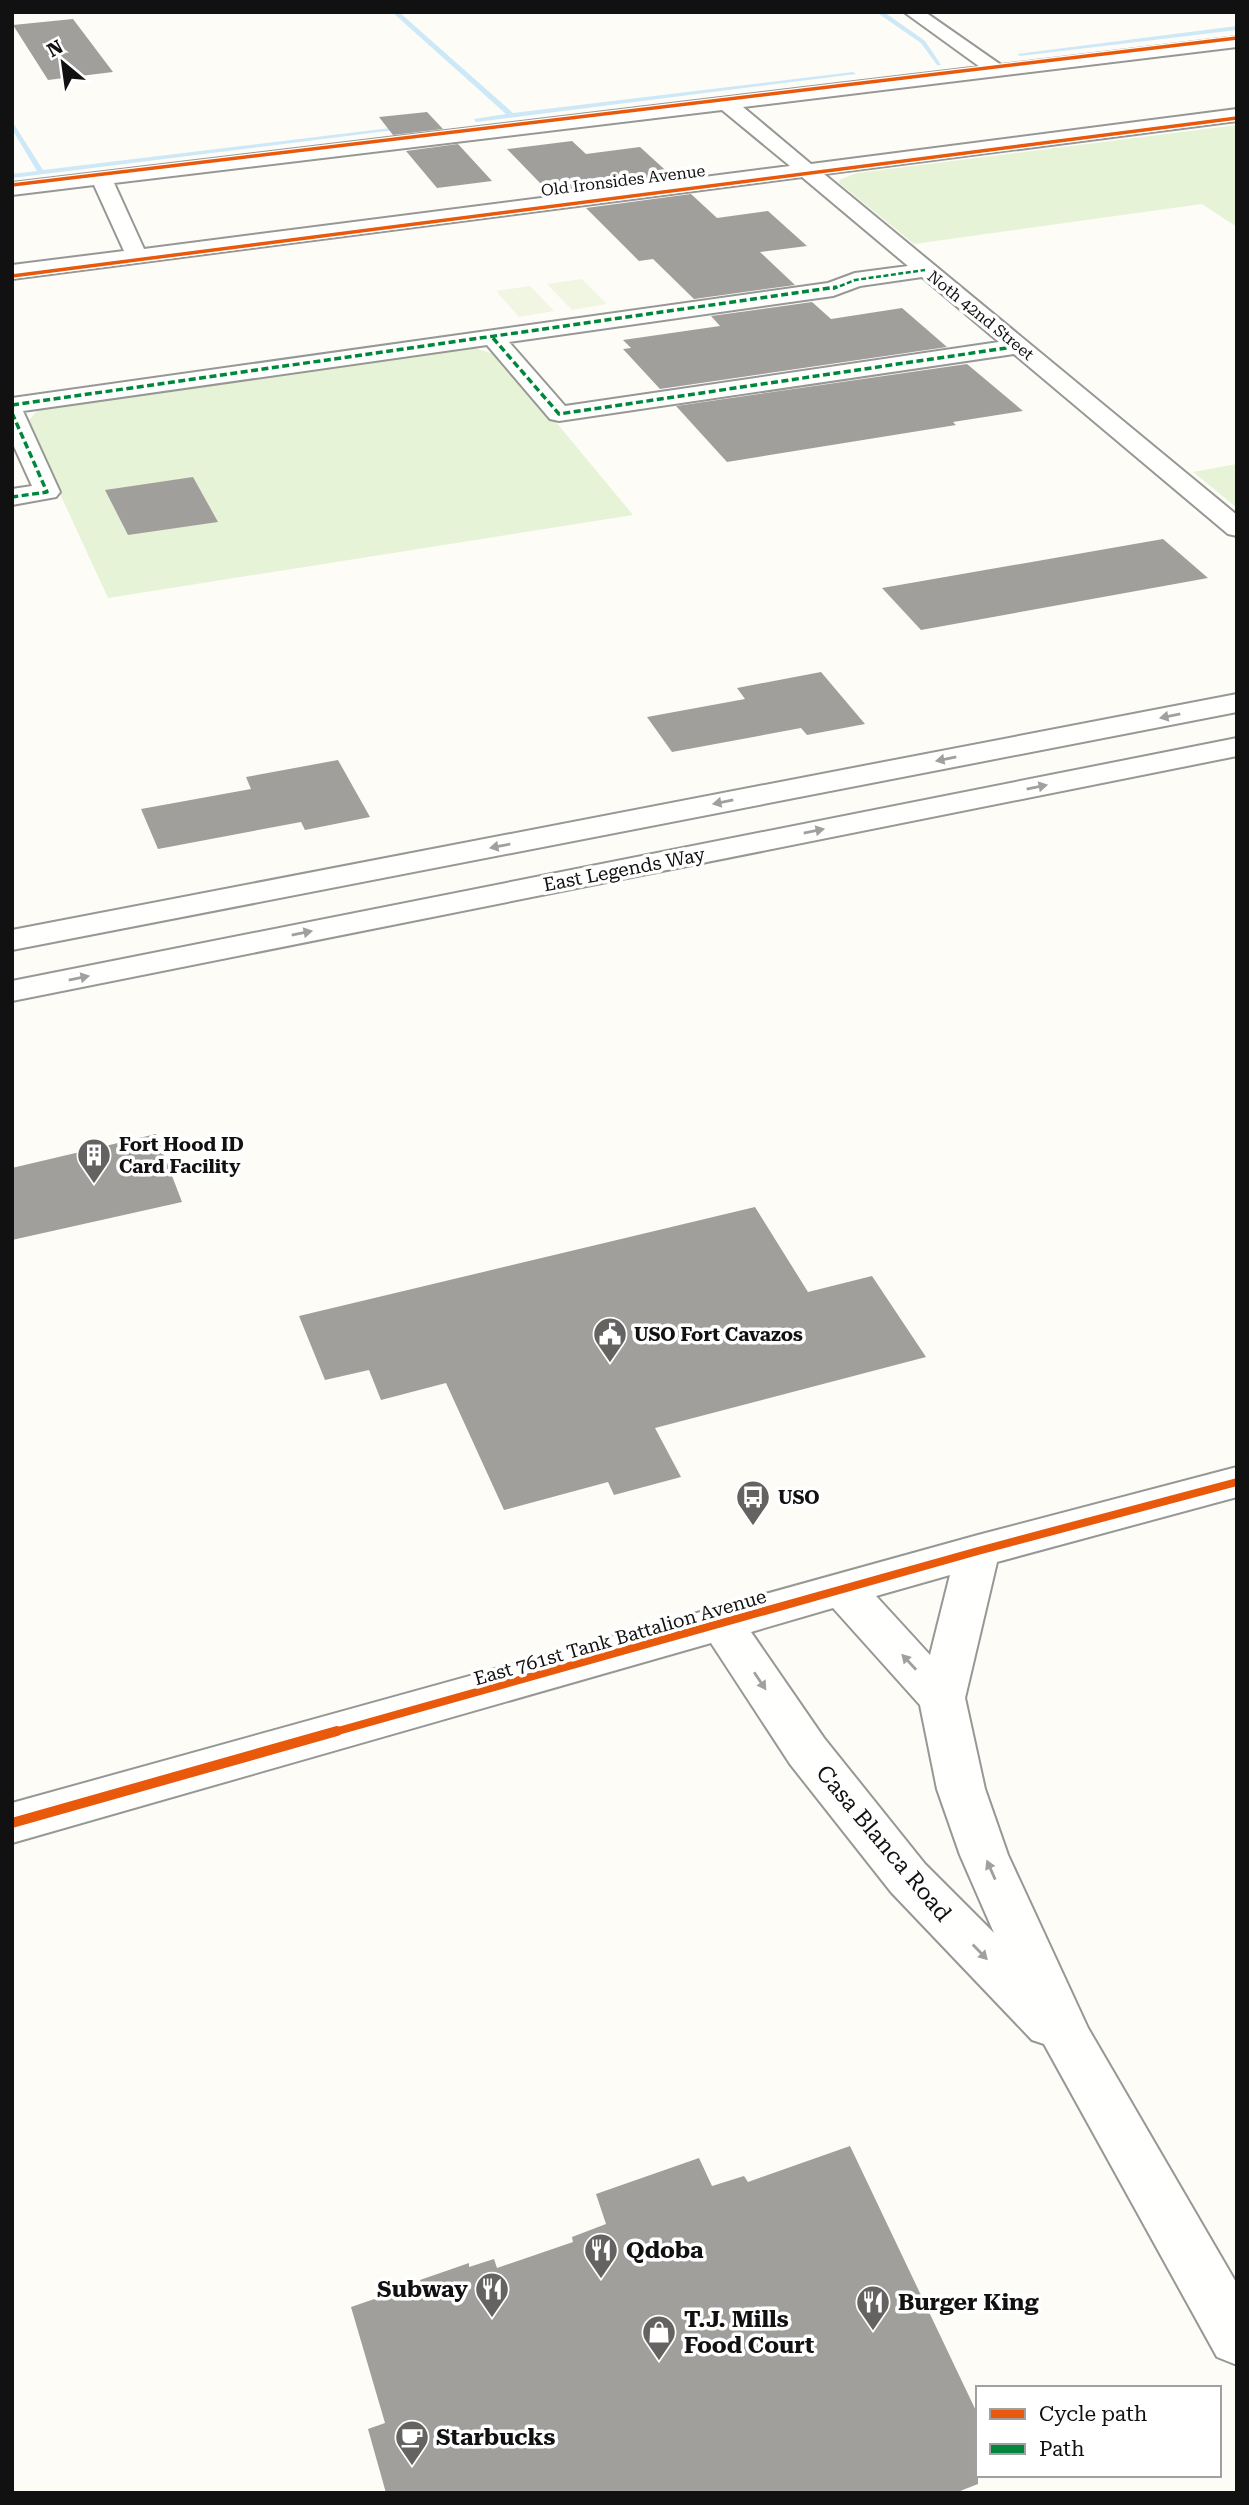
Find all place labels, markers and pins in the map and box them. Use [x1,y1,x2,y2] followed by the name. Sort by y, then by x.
[119,1133,244,1178] place label: Fort Hood ID Card Facility
[75,1136,113,1185] building icon: Fort Hood ID Card Facility
[591,1315,629,1364] public building icon: USO Fort Cavazos
[634,1323,803,1346] place label: USO Fort Cavazos
[734,1478,772,1527] bus stop icon: USO
[778,1486,820,1509] place label: USO
[582,2231,620,2280] restaurant icon: Qdoba
[626,2237,704,2264] place label: Qdoba
[473,2270,511,2319] restaurant icon: Subway
[377,2276,468,2303] place label: Subway
[854,2283,892,2332] restaurant icon: Burger King
[898,2289,1039,2316] place label: Burger King
[684,2306,814,2359] place label: T.J. Mills Food Court
[640,2313,678,2362] shop icon: T.J. Mills Food Court
[393,2418,431,2467] cafe icon: Starbucks
[436,2424,555,2451] place label: Starbucks

